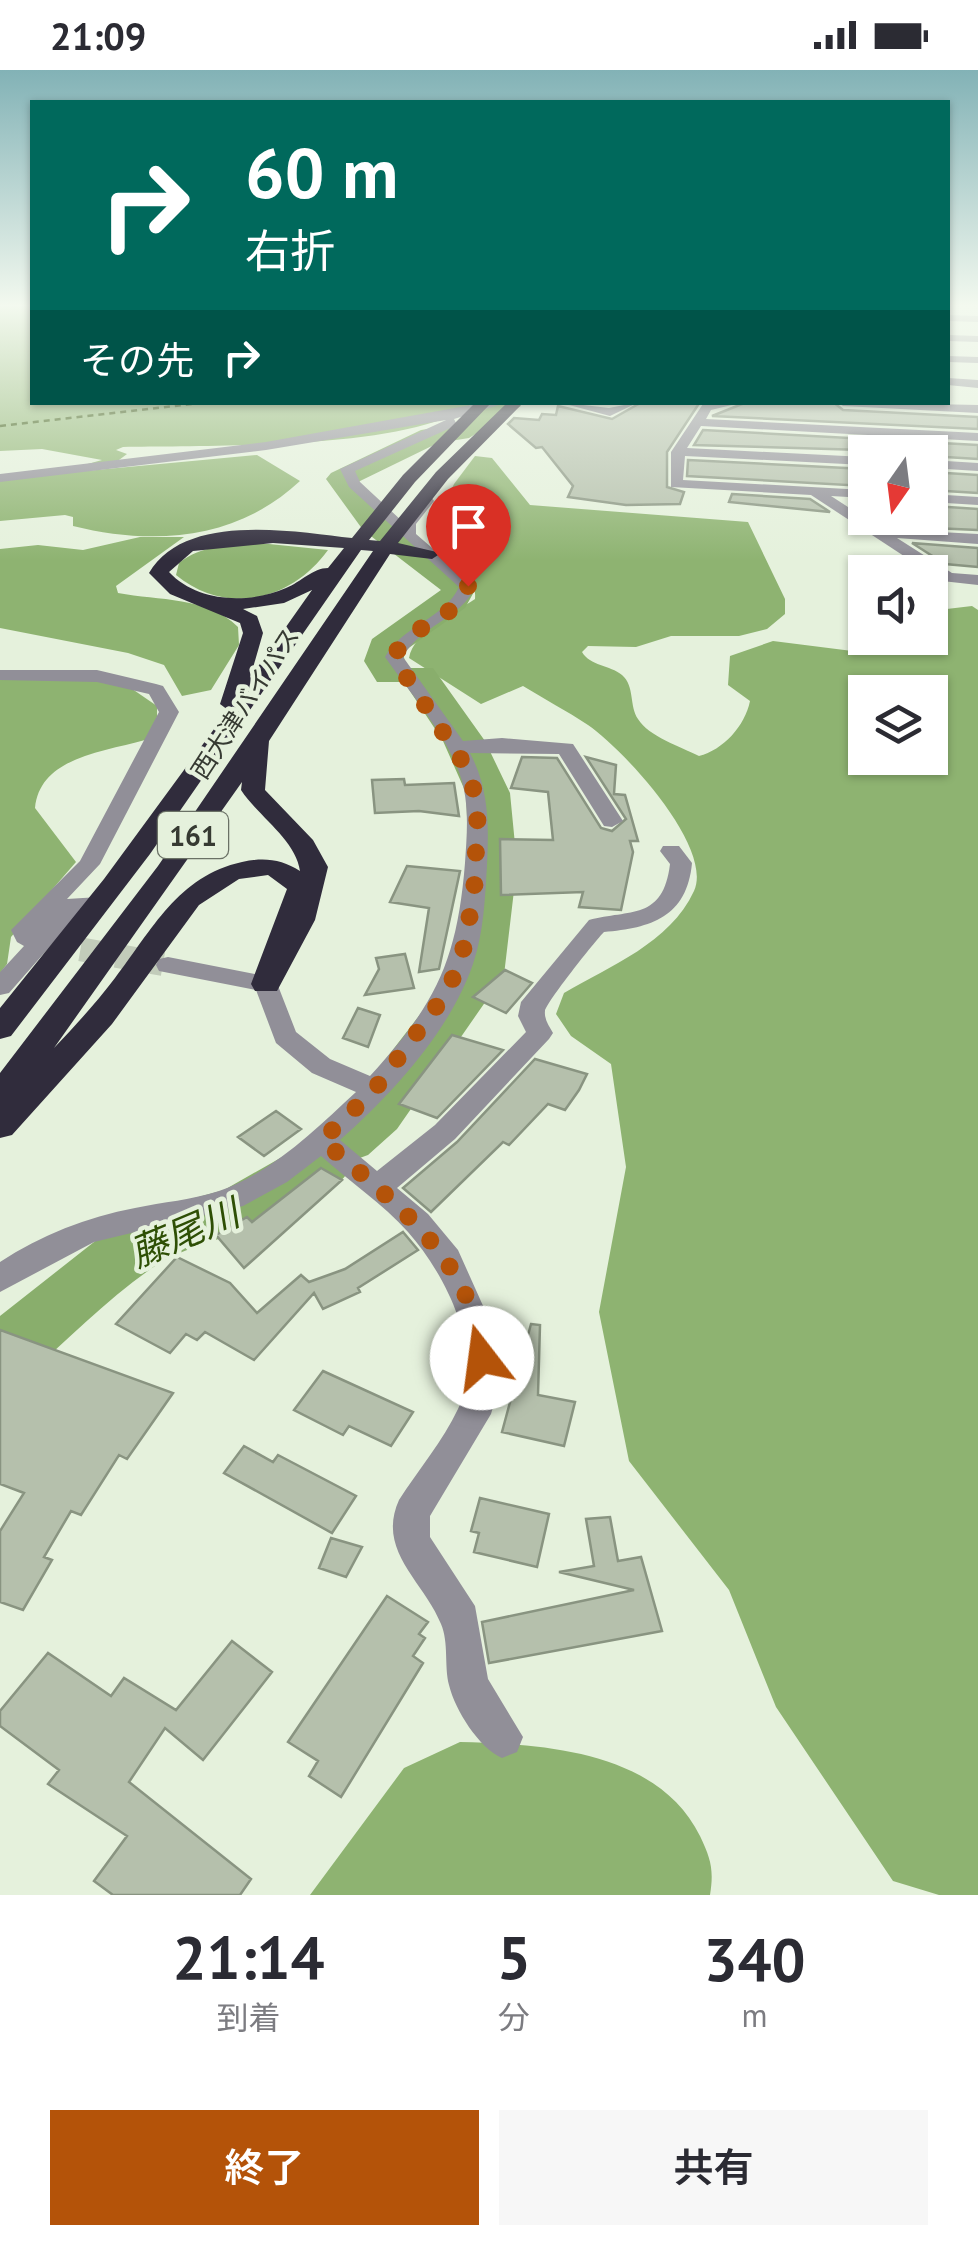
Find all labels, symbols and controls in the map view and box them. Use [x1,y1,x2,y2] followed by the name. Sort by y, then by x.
[50,11,146,60] text: 21:09
[245,127,398,217] text: 60 m
[80,140,210,270] icon: right
[245,221,335,279] text: 右折
[214,330,269,385] icon: right
[80,335,194,384] text: その先
[848,435,948,535] north arrow
[848,435,948,775] map controls
[426,484,511,587] pin
[441,499,496,554] icon: arrive
[848,555,948,655] button: sound
[184,621,306,785] street label: 西大津バイパス
[848,675,948,775] button: layers
[158,812,228,858] road number: 161
[122,1186,250,1277] water label: 藤尾川
[430,1306,534,1410] position arrow
[172,1918,325,1996] text: 21:14
[497,1918,531,1996] text: 5
[703,1920,806,1998] text: 340
[742,1994,768,2036] text: m
[217,1996,281,2038] text: 到着
[498,1996,530,2038] text: 分
[50,2110,479,2225] button: 終了
[499,2110,928,2225] button: 共有

